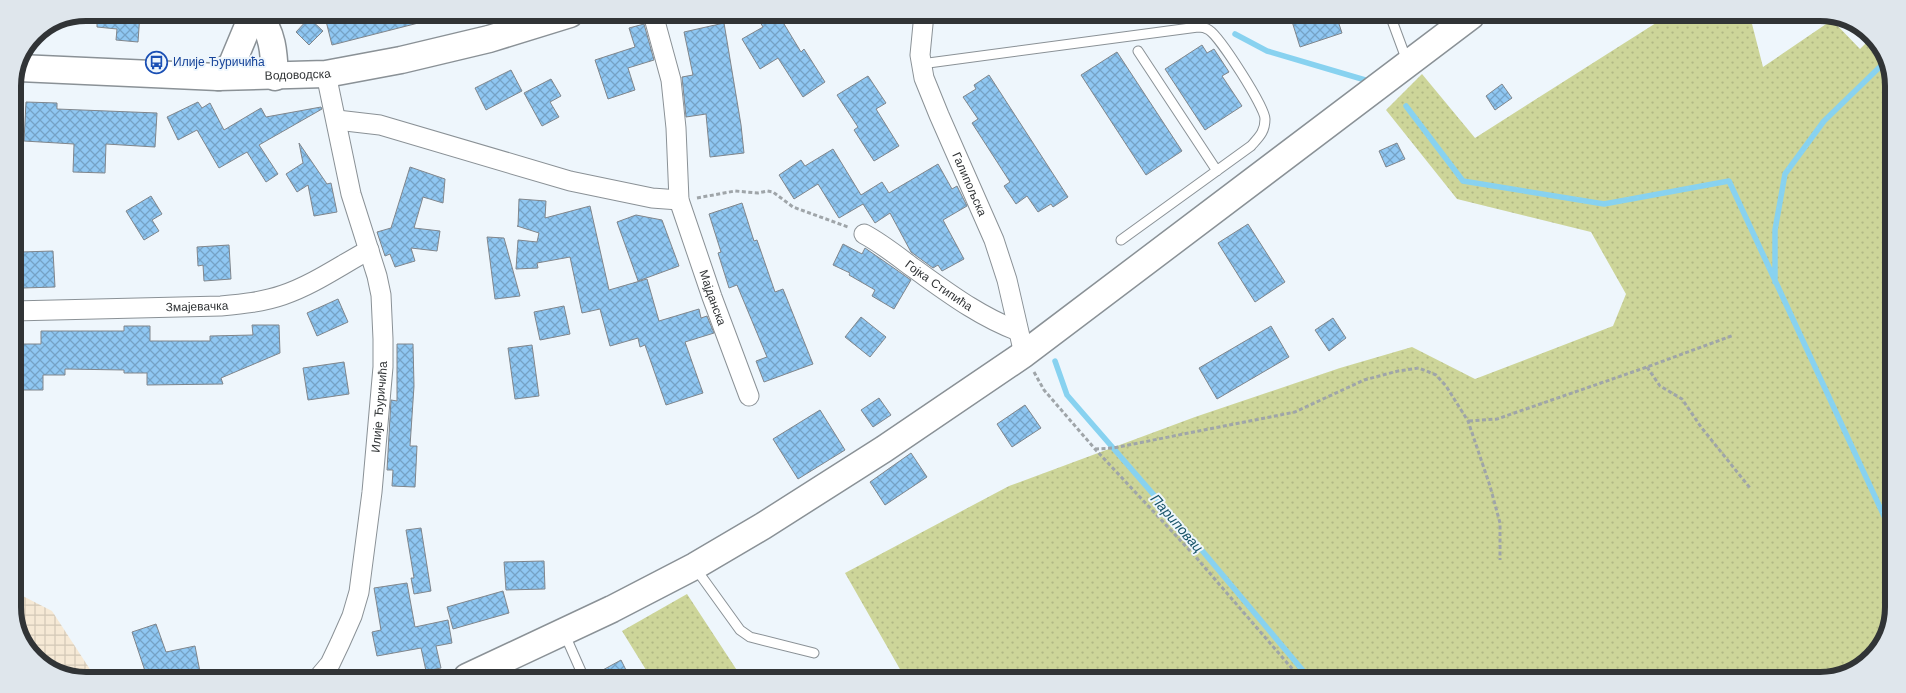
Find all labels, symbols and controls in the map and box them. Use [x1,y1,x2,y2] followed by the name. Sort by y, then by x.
[145,50,169,74] bus stop icon: Илије Ђуричића
[173,55,265,69] place label: Илије Ђуричића
[265,66,332,83] street label: Водоводска
[949,150,990,219] street label: Галипољска
[902,257,975,314] street label: Гојка Стипића
[696,268,729,328] street label: Мајданска
[165,298,229,314] street label: Змајевачка
[368,361,390,453] street label: Илије Ђуричића
[1147,491,1207,555] water label: Париповац

